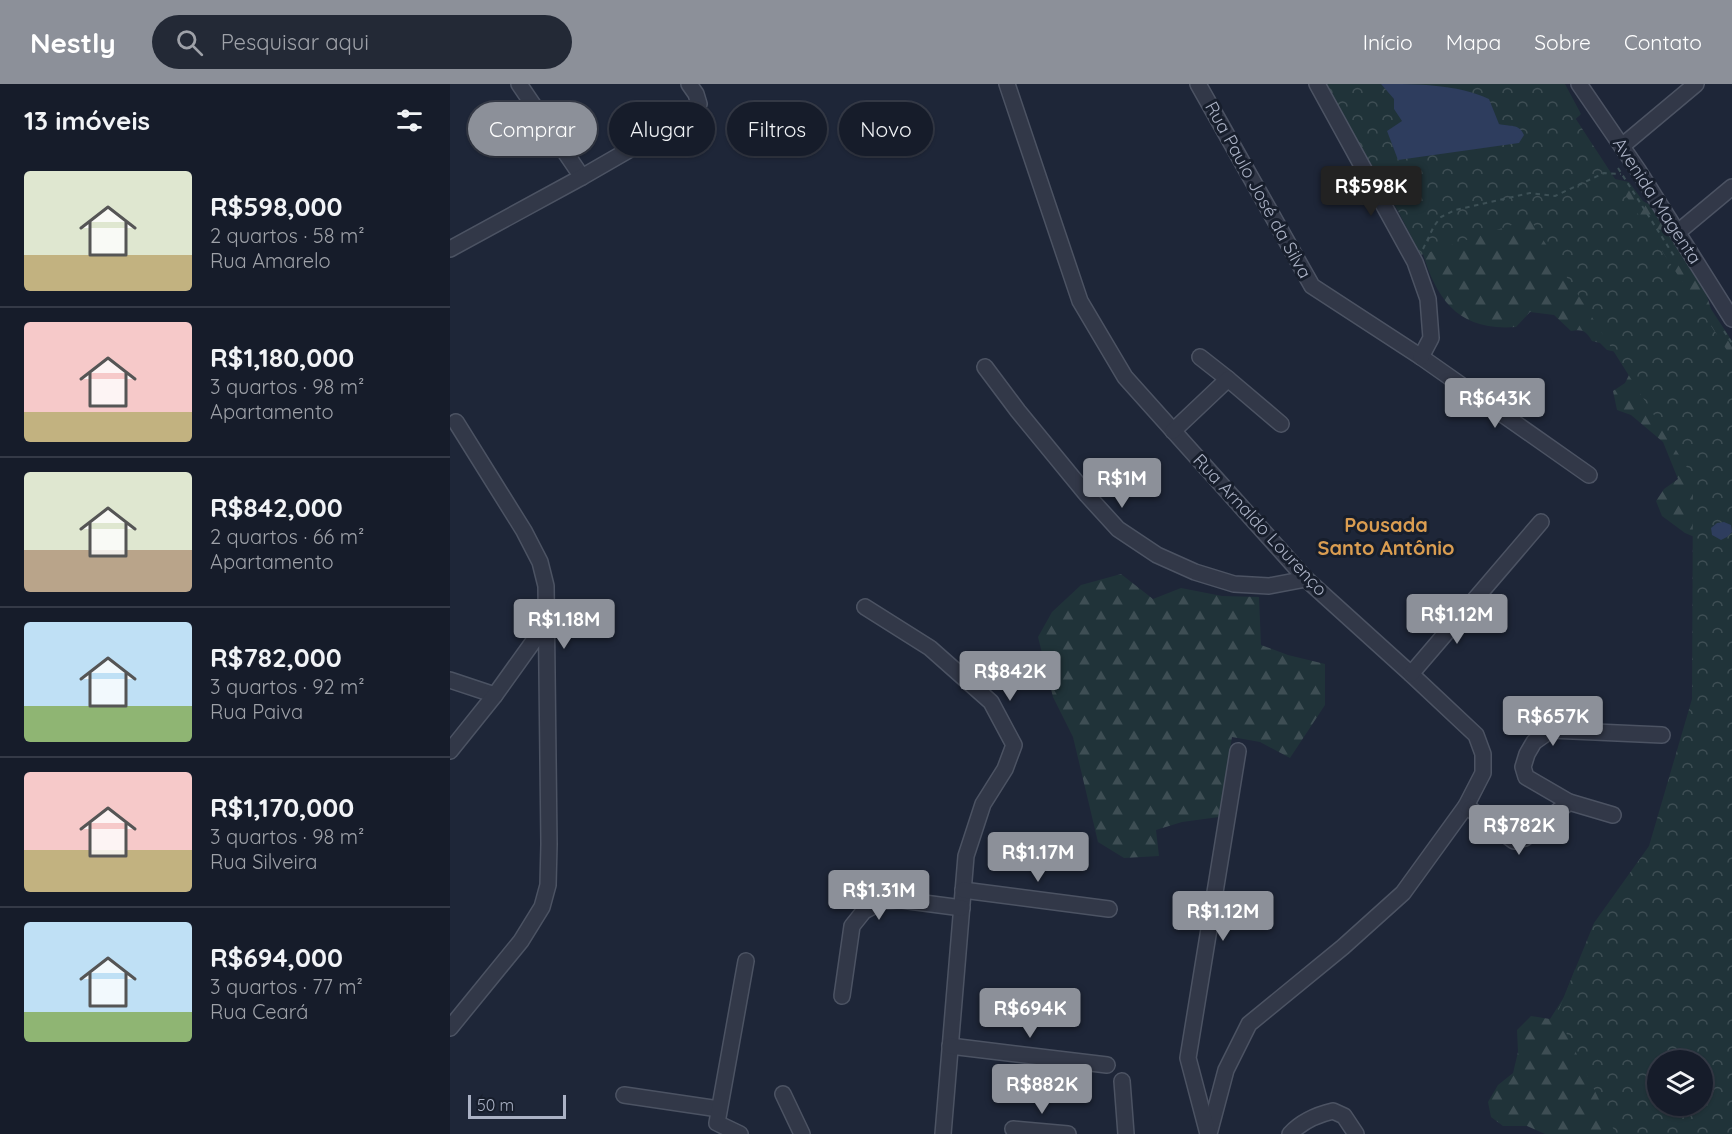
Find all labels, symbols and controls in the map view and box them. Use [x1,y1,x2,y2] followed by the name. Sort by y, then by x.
[152,15,572,69] search box
[30,25,116,60] text: Nestly
[173,26,206,59] icon: search
[221,28,369,56] text: Pesquisar aqui
[1363,29,1413,55] text: Início
[1446,29,1501,55] text: Mapa
[1534,29,1591,55] text: Sobre
[1624,29,1702,55] text: Contato
[1200,97,1317,282] street label: Rua Paulo José da Silva
[468,102,597,156] chip: Comprar
[609,102,715,156] chip: Alugar
[727,102,827,156] chip: Filtros
[839,102,933,156] chip: Novo
[24,104,150,137] text: 13 imóveis
[393,104,426,137] icon: filters
[1608,133,1707,268] street label: Avenida Magenta
[1322,166,1420,217] pin: R$598K
[1335,173,1407,198] text: R$598K
[210,190,342,223] text: R$598,000
[72,195,144,267] icon: home
[210,223,365,248] text: 2 quartos · 58 m²
[210,248,331,273] text: Rua Amarelo
[210,341,354,374] text: R$1,180,000
[72,346,144,418] icon: home
[210,374,364,399] text: 3 quartos · 98 m²
[1446,378,1544,429] pin: R$643K
[1459,385,1531,410] text: R$643K
[210,399,334,424] text: Apartamento
[1188,449,1332,601] street label: Rua Arnaldo Lourenço
[1086,458,1158,509] pin: R$1M
[1097,465,1147,490] text: R$1M
[210,491,343,524] text: R$842,000
[72,496,144,568] icon: home
[1317,512,1455,560] district label: Pousada Santo Antônio
[210,524,364,549] text: 2 quartos · 66 m²
[210,549,334,574] text: Apartamento
[1402,594,1512,645] pin: R$1.12M
[509,599,619,650] pin: R$1.18M
[1421,601,1493,626] text: R$1.12M
[528,606,600,631] text: R$1.18M
[210,641,342,674] text: R$782,000
[72,646,144,718] icon: home
[961,651,1059,702] pin: R$842K
[974,658,1046,683] text: R$842K
[210,674,365,699] text: 3 quartos · 92 m²
[1504,696,1602,747] pin: R$657K
[210,699,303,724] text: Rua Paiva
[1517,703,1589,728] text: R$657K
[210,791,354,824] text: R$1,170,000
[72,796,144,868] icon: home
[1470,805,1568,856] pin: R$782K
[1483,812,1555,837] text: R$782K
[210,824,364,849] text: 3 quartos · 98 m²
[983,832,1093,883] pin: R$1.17M
[1002,839,1074,864] text: R$1.17M
[210,849,317,874] text: Rua Silveira
[824,870,934,921] pin: R$1.31M
[842,877,916,902] text: R$1.31M
[1168,891,1278,942] pin: R$1.12M
[1187,898,1259,923] text: R$1.12M
[210,941,343,974] text: R$694,000
[72,946,144,1018] icon: home
[210,974,363,999] text: 3 quartos · 77 m²
[981,988,1079,1039] pin: R$694K
[994,995,1066,1020] text: R$694K
[210,999,308,1024] text: Rua Ceará
[1647,1050,1713,1116] map controls
[1647,1050,1713,1116] button: layers
[993,1064,1091,1115] pin: R$882K
[1006,1071,1078,1096] text: R$882K
[468,1092,566,1120] scale bar
[477,1095,514,1115] text: 50 m

